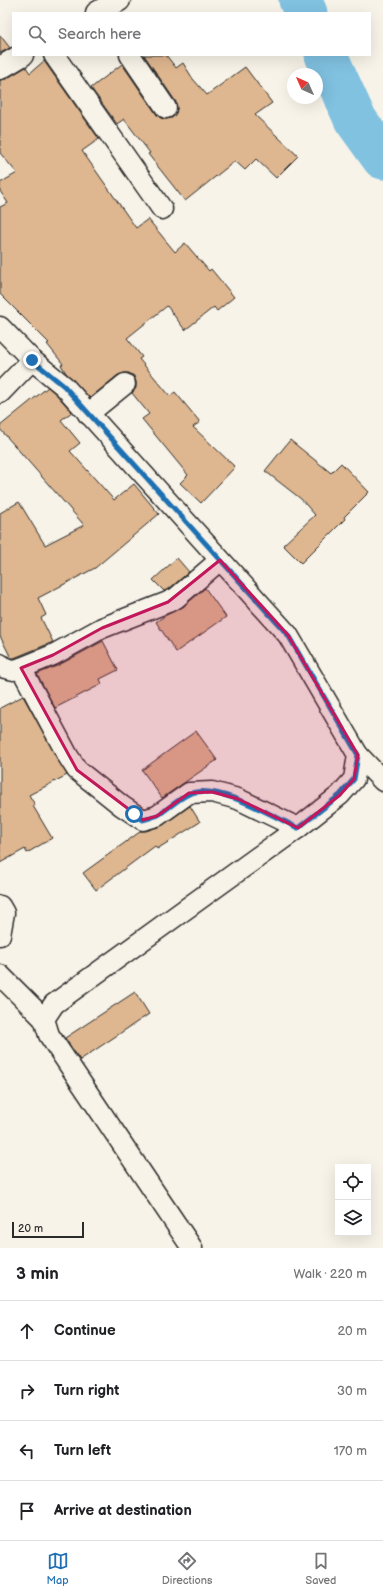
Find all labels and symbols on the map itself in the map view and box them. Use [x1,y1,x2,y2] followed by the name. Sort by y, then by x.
[287,68,323,104] north arrow
[23,351,41,369] route end
[125,805,143,823] route start
[12,1220,84,1239] scale bar

